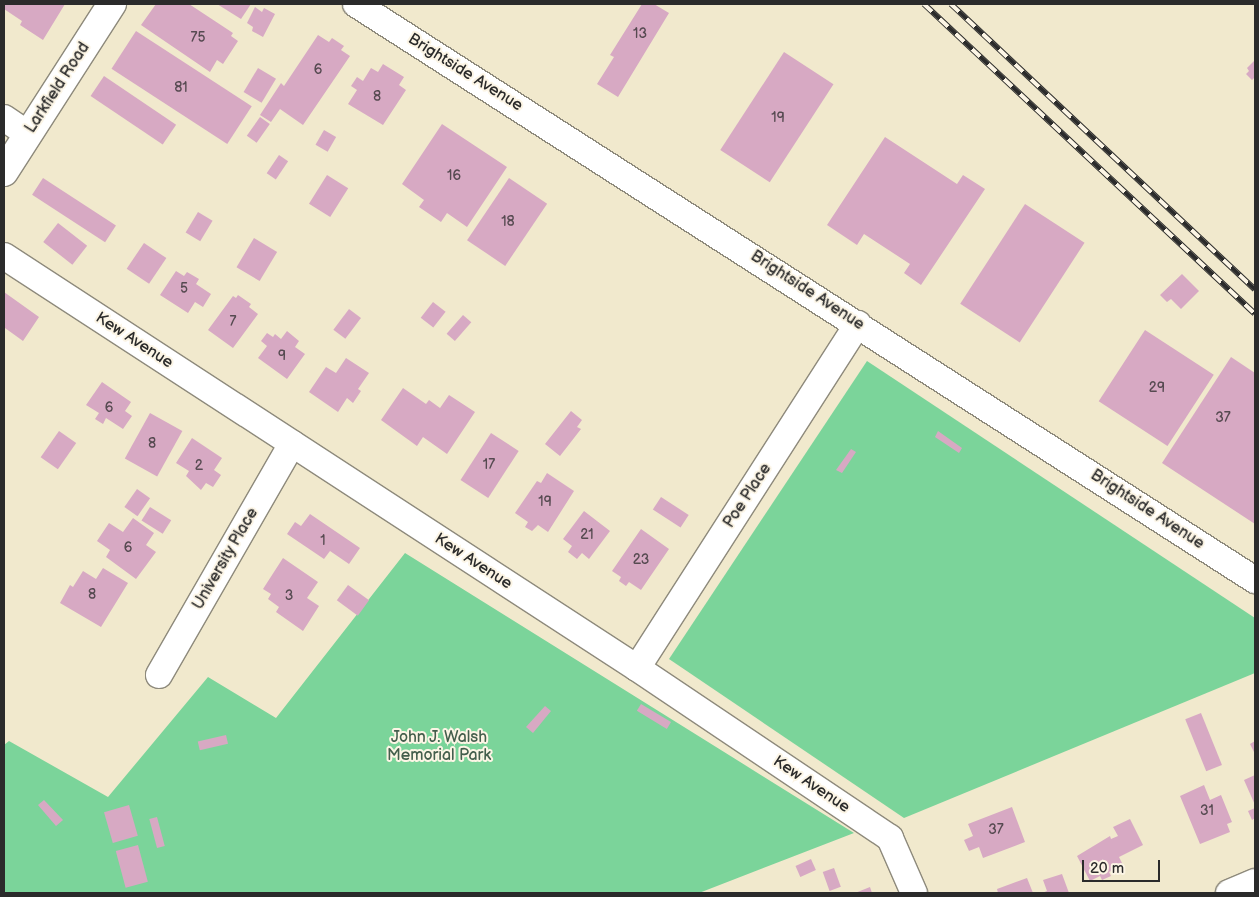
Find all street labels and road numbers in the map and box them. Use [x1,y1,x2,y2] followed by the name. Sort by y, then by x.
[404,30,526,116] street label: Brightside Avenue
[22,39,94,137] street label: Larkfield Road
[747,247,867,335] street label: Brightside Avenue
[92,309,176,373] street label: Kew Avenue
[720,460,776,532] street label: Poe Place
[1087,466,1207,554] street label: Brightside Avenue
[189,504,263,614] street label: University Place
[431,530,515,594] street label: Kew Avenue
[769,752,853,818] street label: Kew Avenue

